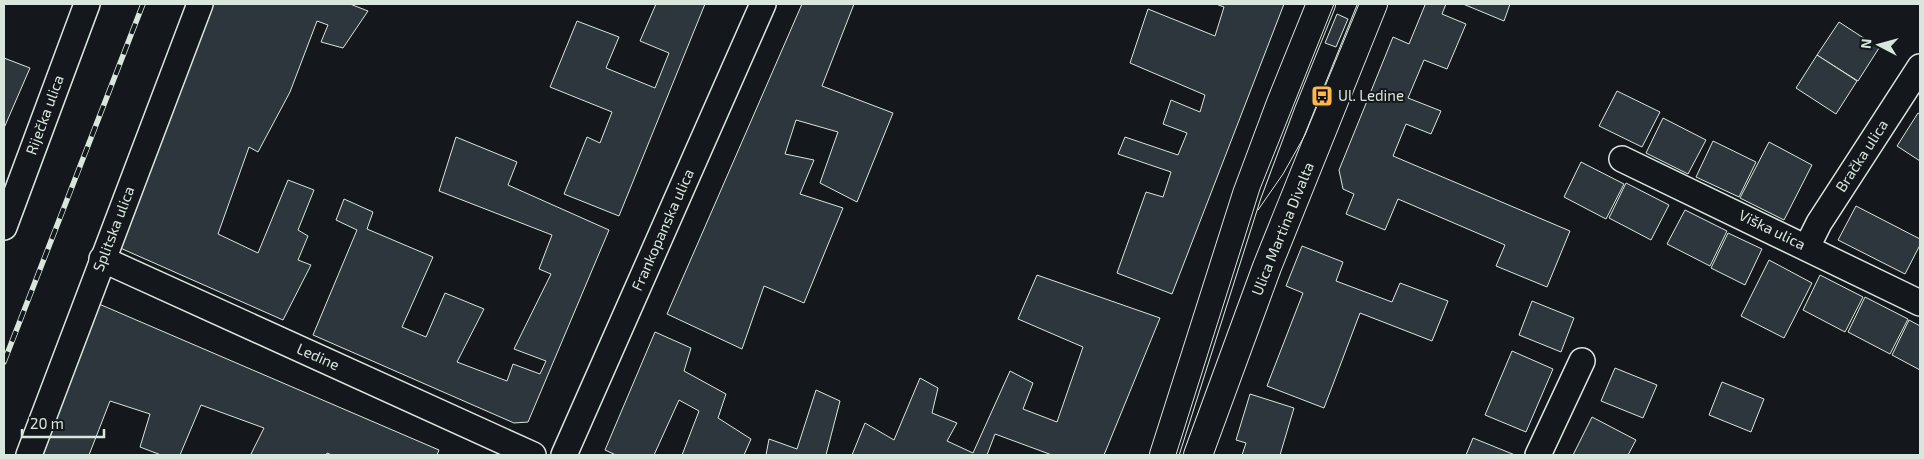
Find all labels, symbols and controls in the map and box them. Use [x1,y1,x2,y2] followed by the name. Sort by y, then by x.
[1854,20,1904,70] north arrow
[1857,38,1875,50] text: N
[21,72,68,157] street label: Riječka ulica
[1310,84,1334,108] bus stop icon: Ul. Ledine
[1338,86,1404,104] place label: Ul. Ledine
[1831,116,1891,195] street label: Bračka ulica
[1247,159,1317,298] street label: Ulica Martina Divalta
[627,166,697,293] street label: Frankopanska ulica
[89,183,138,274] street label: Splitska ulica
[1736,205,1809,253] street label: Viška ulica
[294,339,343,373] street label: Ledine
[22,406,105,438] scale bar
[30,414,64,432] text: 20 m

